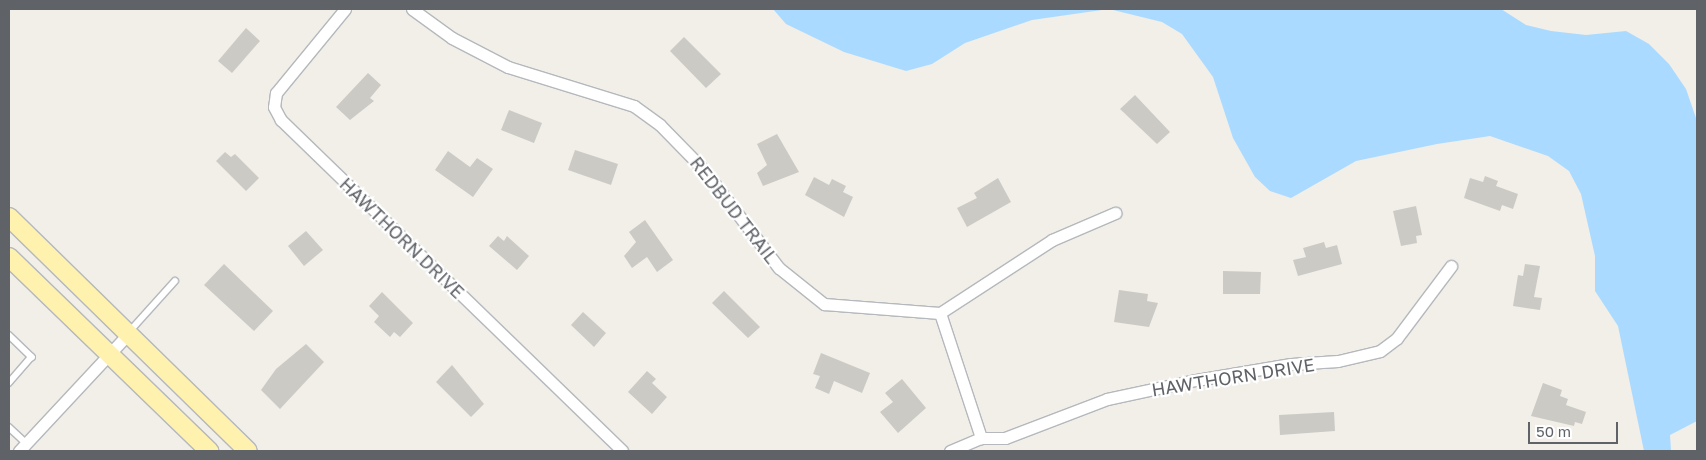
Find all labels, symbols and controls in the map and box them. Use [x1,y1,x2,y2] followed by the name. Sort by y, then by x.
[686,152,782,268] street label: REDBUD TRAIL
[335,173,469,303] street label: HAWTHORN DRIVE
[1150,353,1316,401] street label: HAWTHORN DRIVE
[1531,412,1621,444] scale bar
[1536,422,1571,440] text: 50 m

